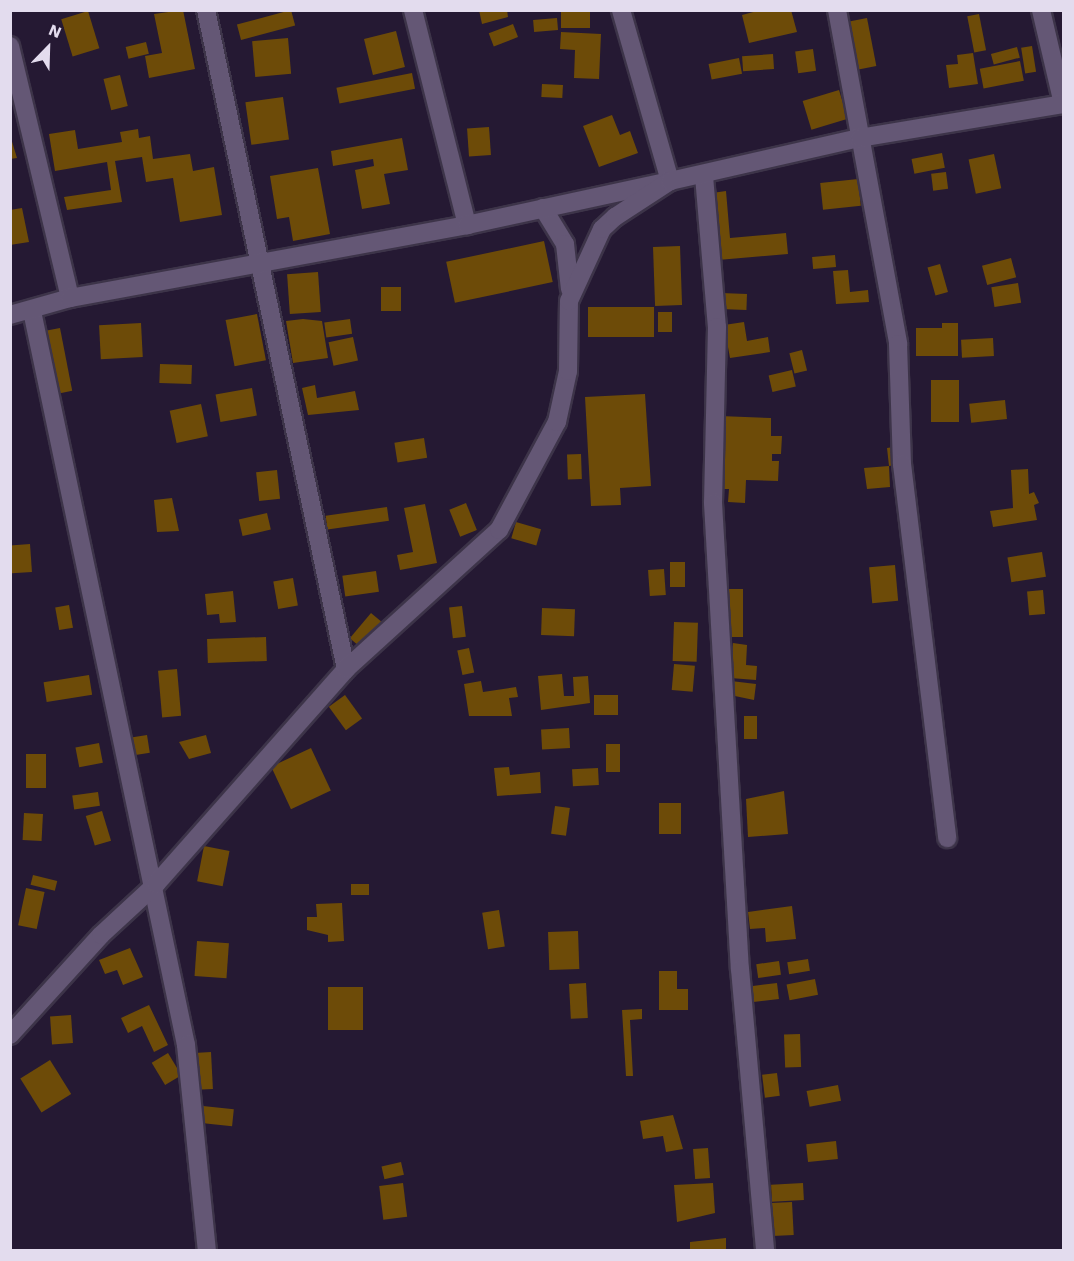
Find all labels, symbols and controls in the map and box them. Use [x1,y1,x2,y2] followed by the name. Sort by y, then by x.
[18,18,78,78] north arrow
[46,20,64,42] text: N

